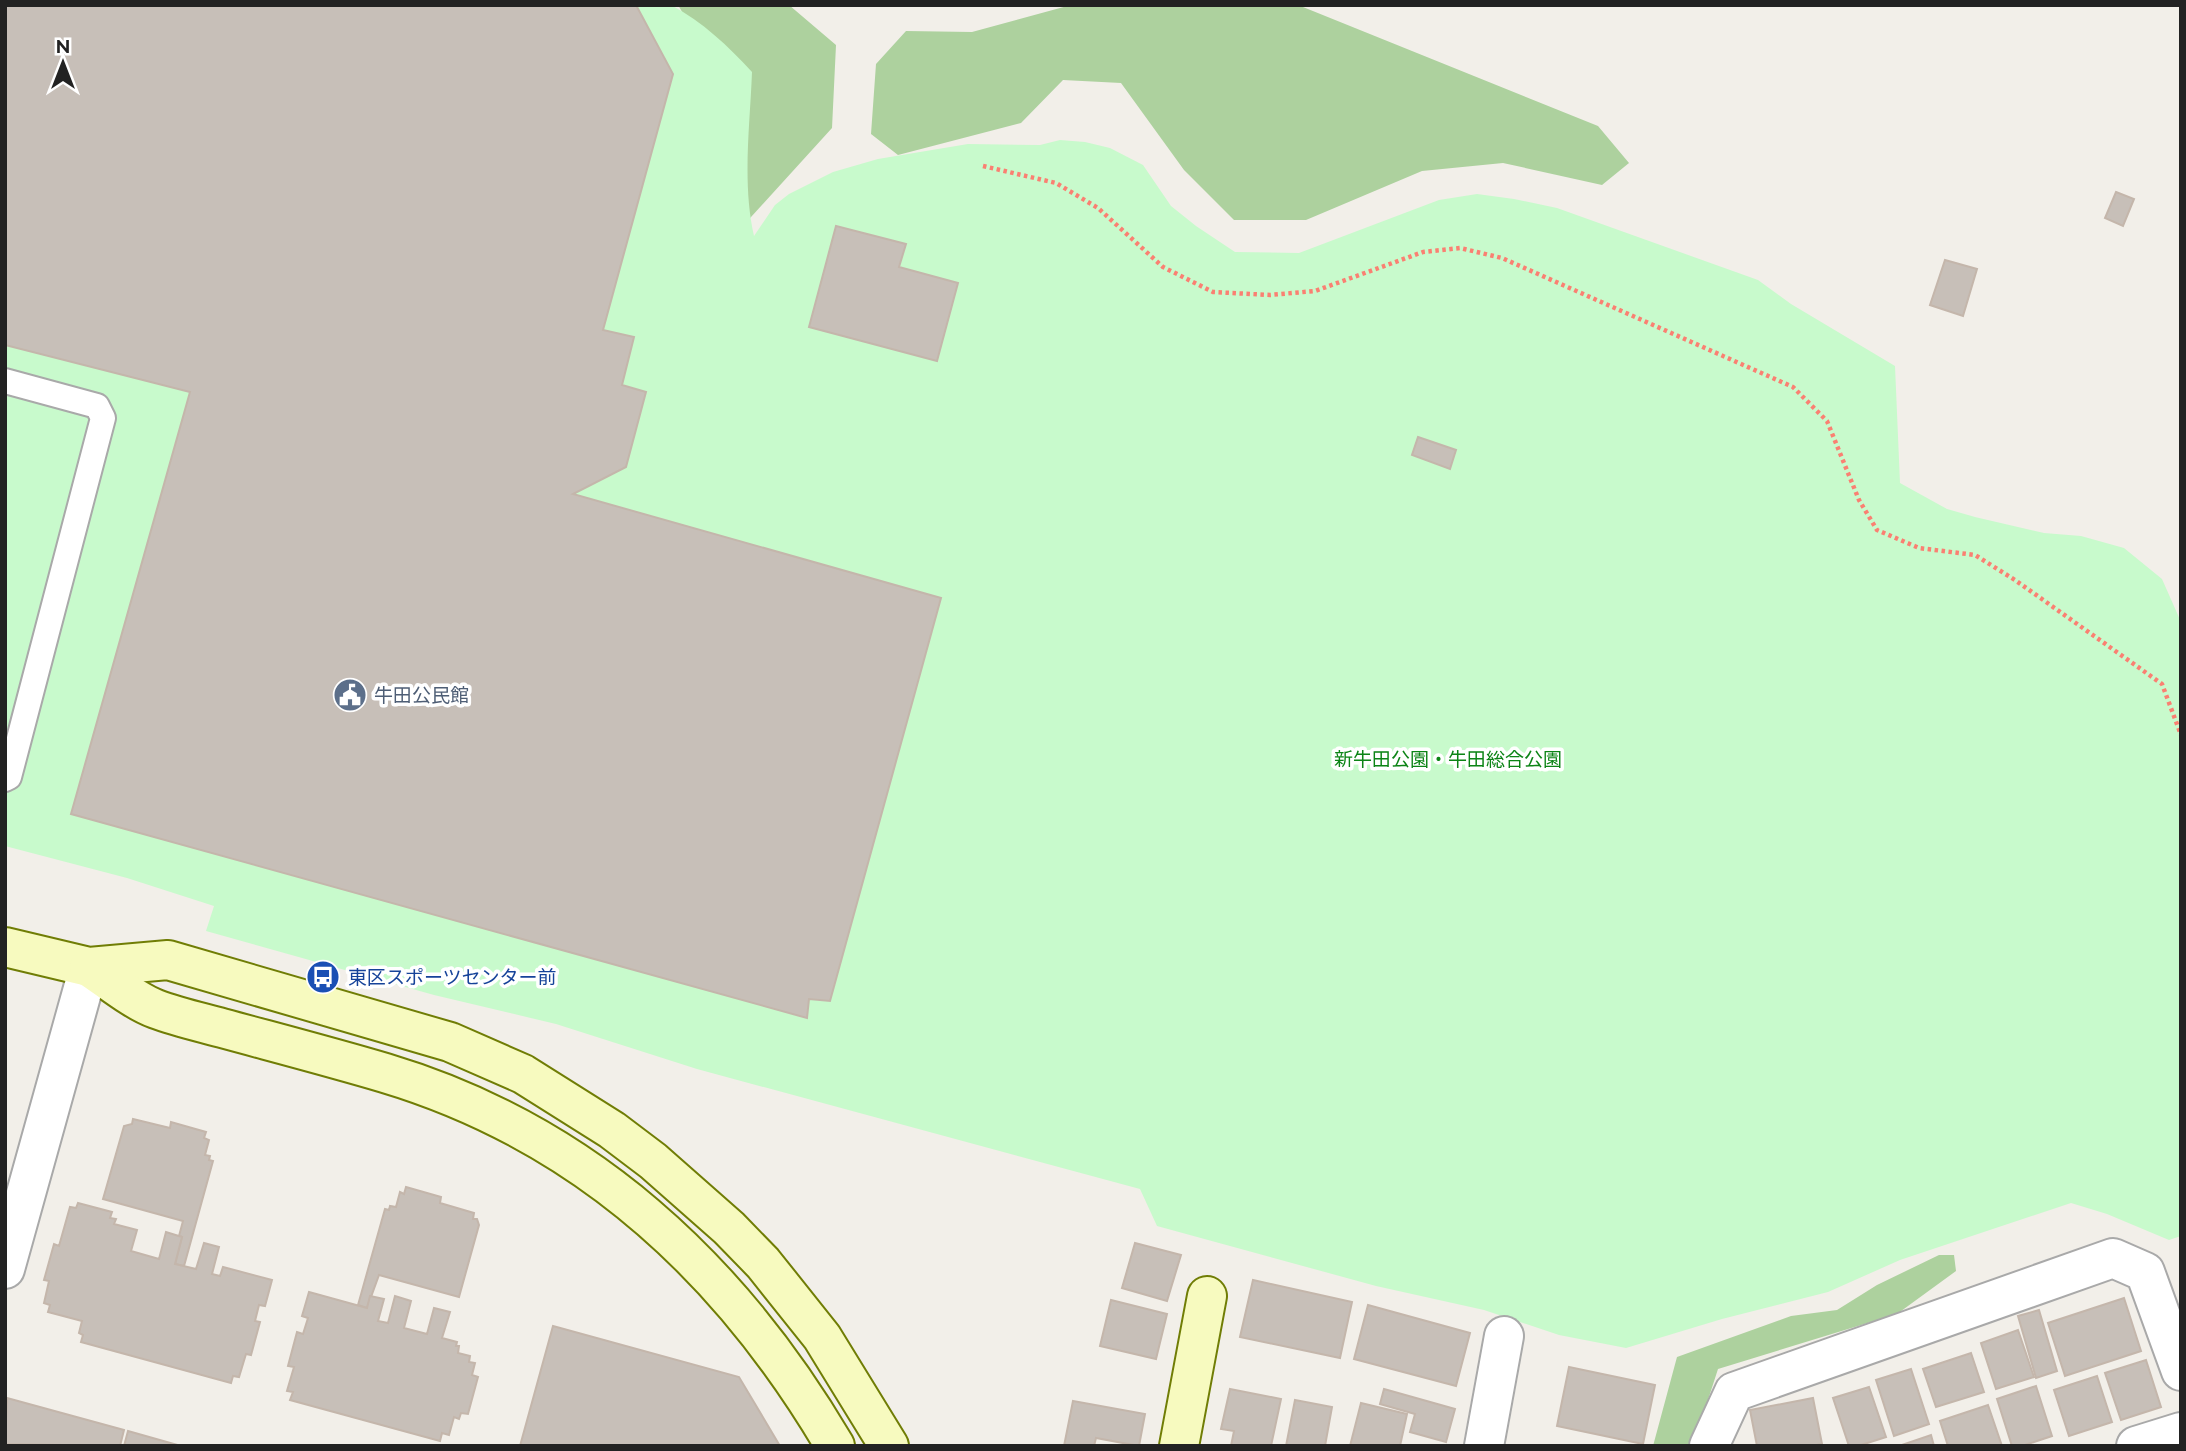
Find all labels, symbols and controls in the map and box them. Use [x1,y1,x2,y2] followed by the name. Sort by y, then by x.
[28,28,98,98] north arrow
[56,35,70,57] text: N
[331,676,369,714] public building icon: 牛田公民館
[374,684,469,706] place label: 牛田公民館
[1334,748,1562,770] park label: 新牛田公園・牛田総合公園
[304,958,342,996] bus stop icon: 東区スポーツセンター前
[348,966,557,988] place label: 東区スポーツセンター前

